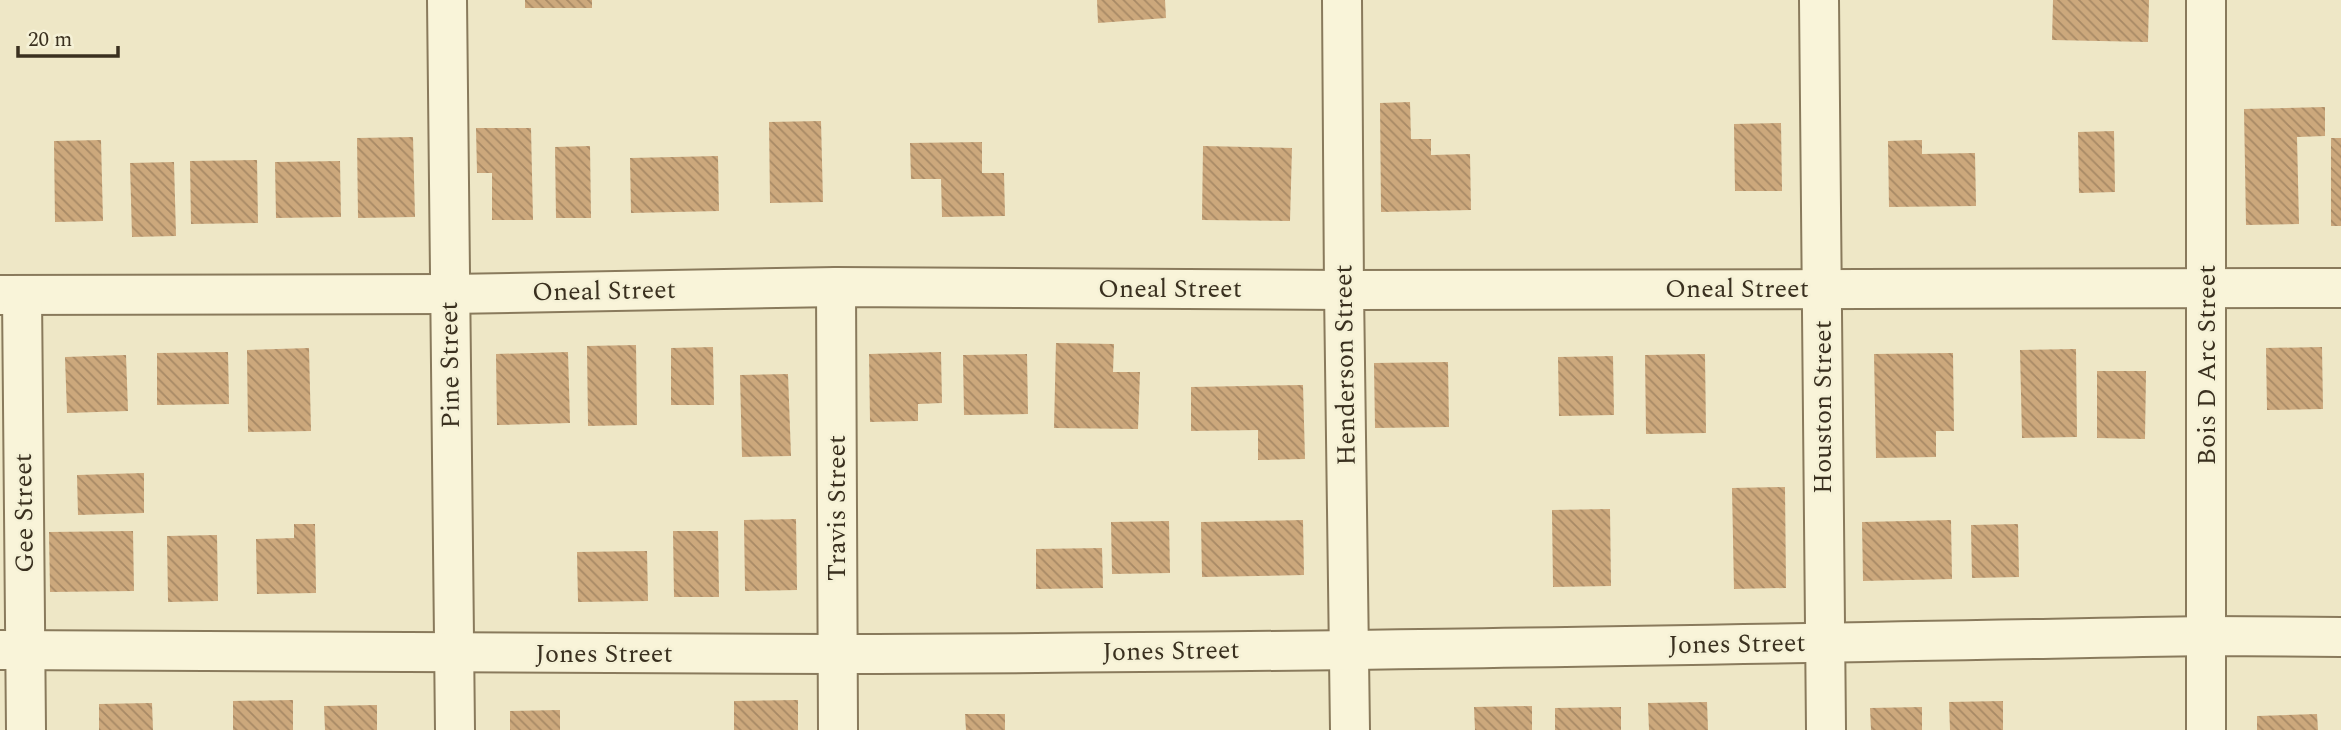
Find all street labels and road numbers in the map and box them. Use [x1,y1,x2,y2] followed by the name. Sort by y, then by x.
[1323,264,1367,466] street label: Henderson Street
[2187,265,2227,465] street label: Bois D Arc Street
[1098,269,1242,309] street label: Oneal Street
[1665,269,1809,309] street label: Oneal Street
[532,270,676,312] street label: Oneal Street
[429,301,471,429] street label: Pine Street
[1803,320,1843,494] street label: Houston Street
[817,435,857,581] street label: Travis Street
[3,453,45,573] street label: Gee Street
[1668,623,1806,665] street label: Jones Street
[1102,630,1240,672] street label: Jones Street
[535,634,673,674] street label: Jones Street

